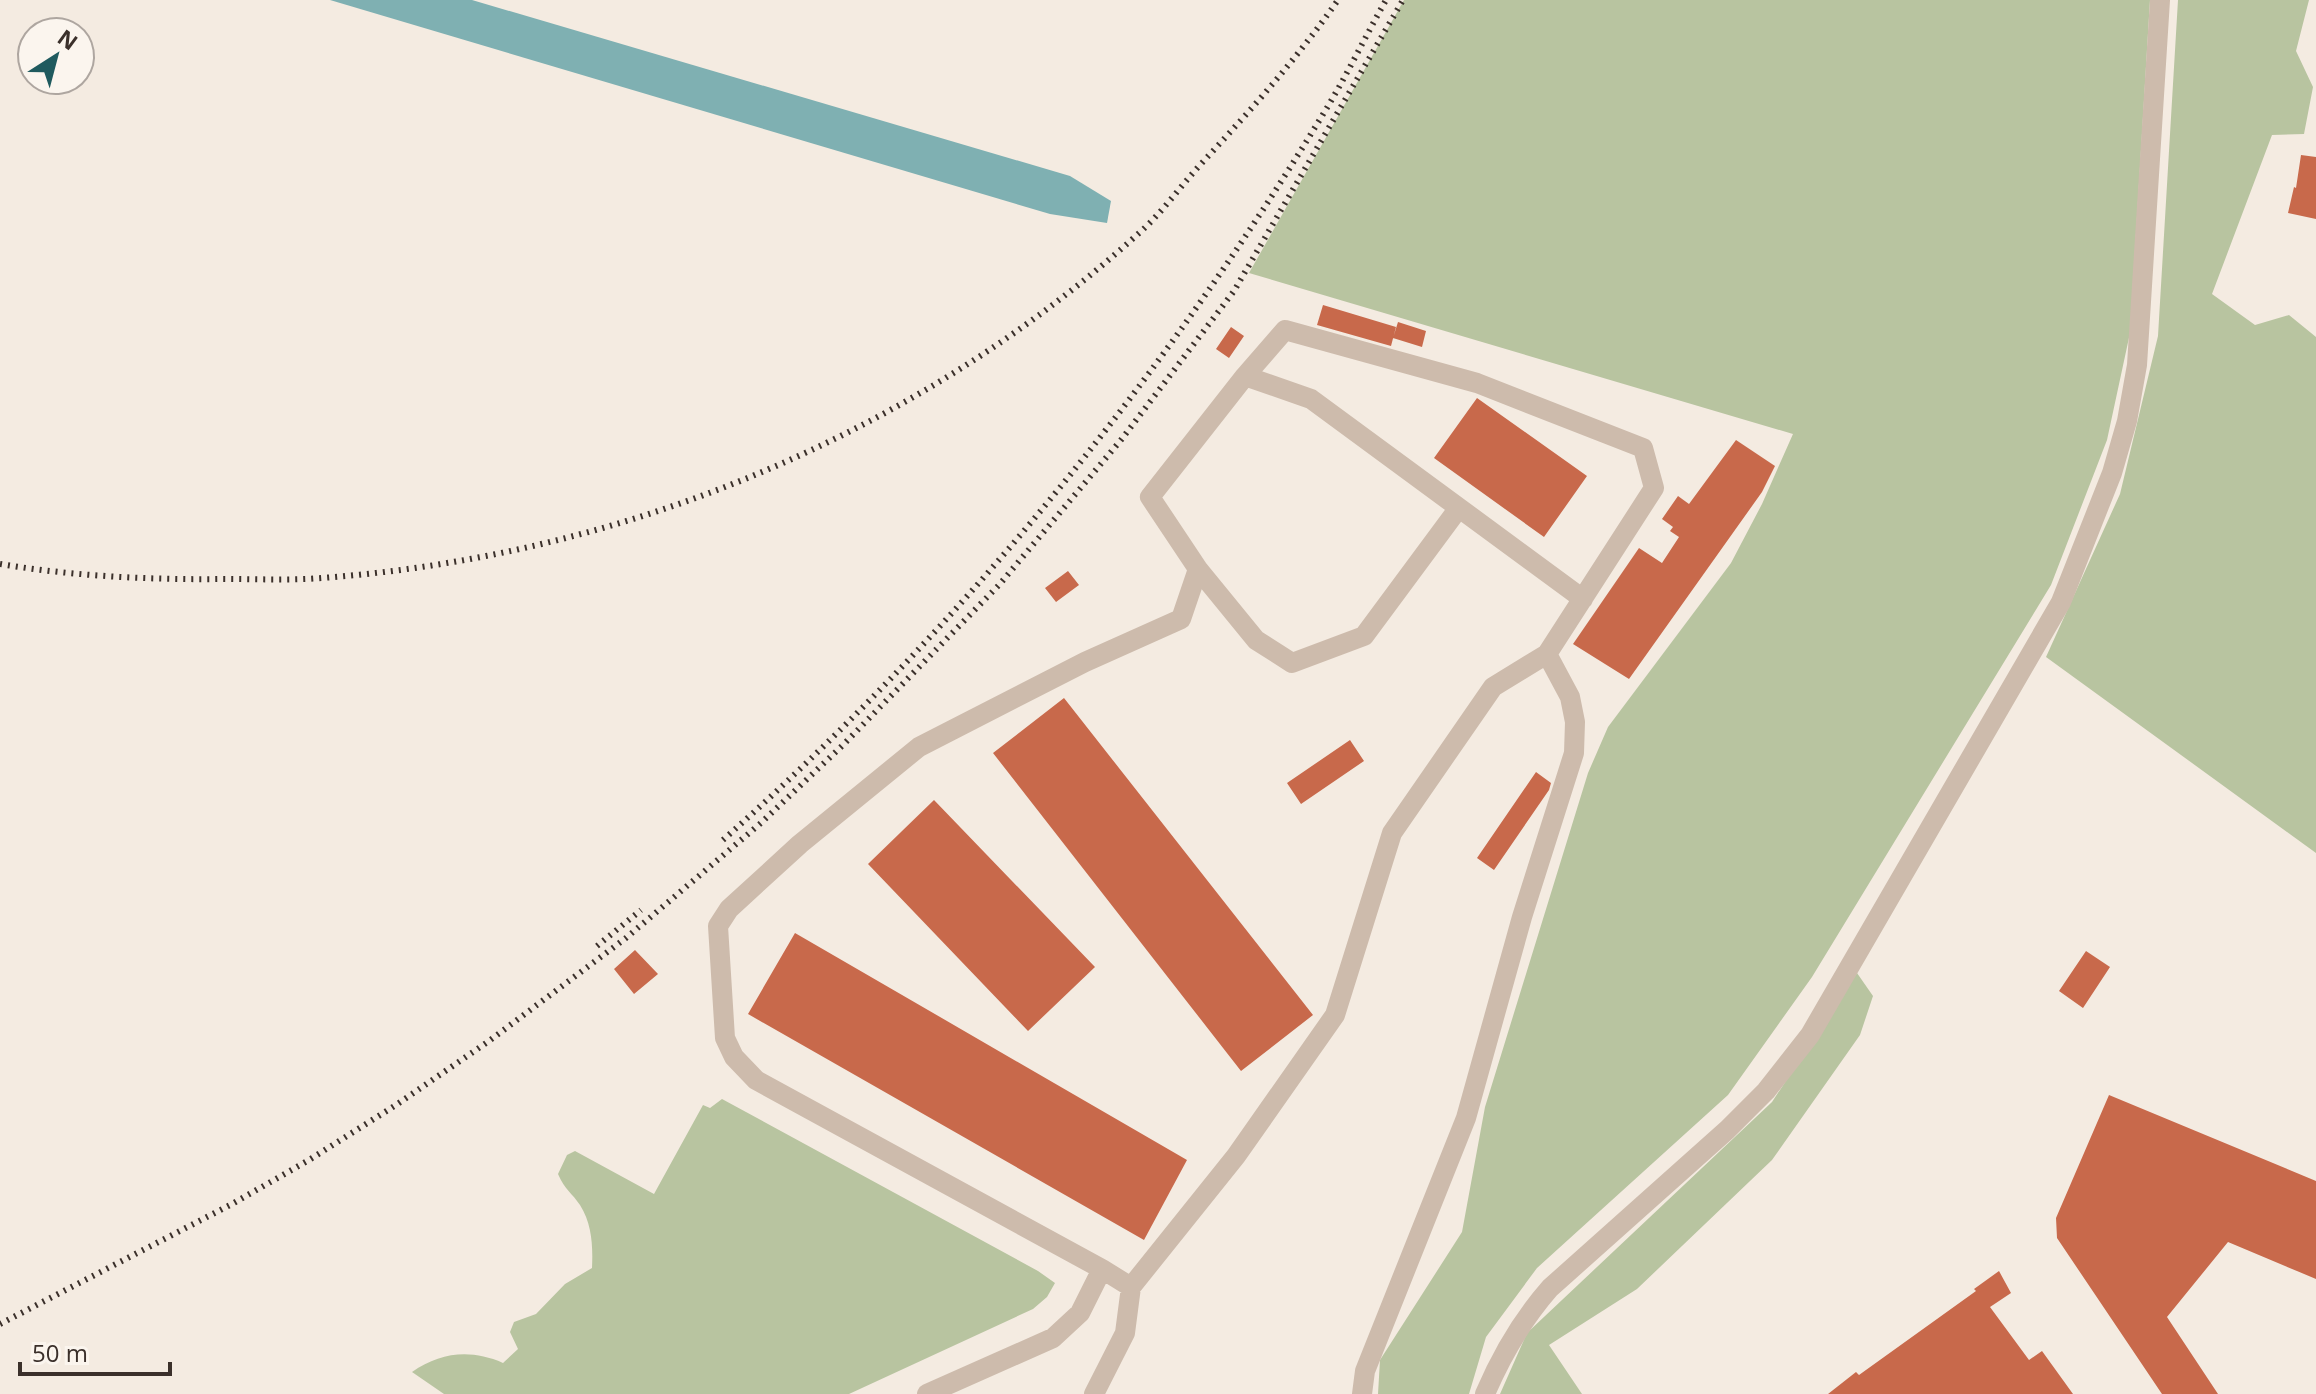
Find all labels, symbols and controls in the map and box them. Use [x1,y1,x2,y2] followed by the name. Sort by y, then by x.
[16,16,96,96] north arrow
[52,22,84,56] text: N
[20,1326,170,1376] scale bar
[32,1336,88,1369] text: 50 m

